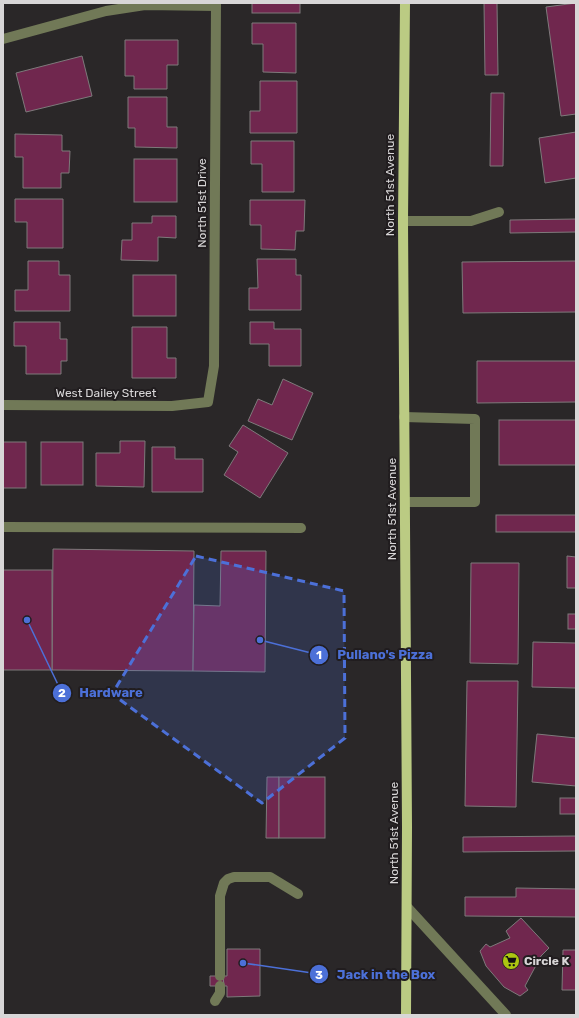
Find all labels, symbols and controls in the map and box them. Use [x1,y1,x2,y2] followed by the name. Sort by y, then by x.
[383,134,397,236] street label: North 51st Avenue
[195,158,209,248] street label: North 51st Drive
[56,386,157,400] street label: West Dailey Street
[385,458,399,560] street label: North 51st Avenue
[309,642,441,667] callout: Pullano's Pizza
[337,647,433,662] text: Pullano's Pizza
[316,648,322,662] text: 1
[52,680,151,705] callout: Hardware
[79,685,143,700] text: Hardware
[58,686,66,700] text: 2
[387,782,401,884] street label: North 51st Avenue
[501,951,521,971] supermarket icon: Circle K
[524,954,569,968] place label: Circle K
[309,962,443,987] callout: Jack in the Box
[337,967,436,982] text: Jack in the Box
[315,968,323,982] text: 3

